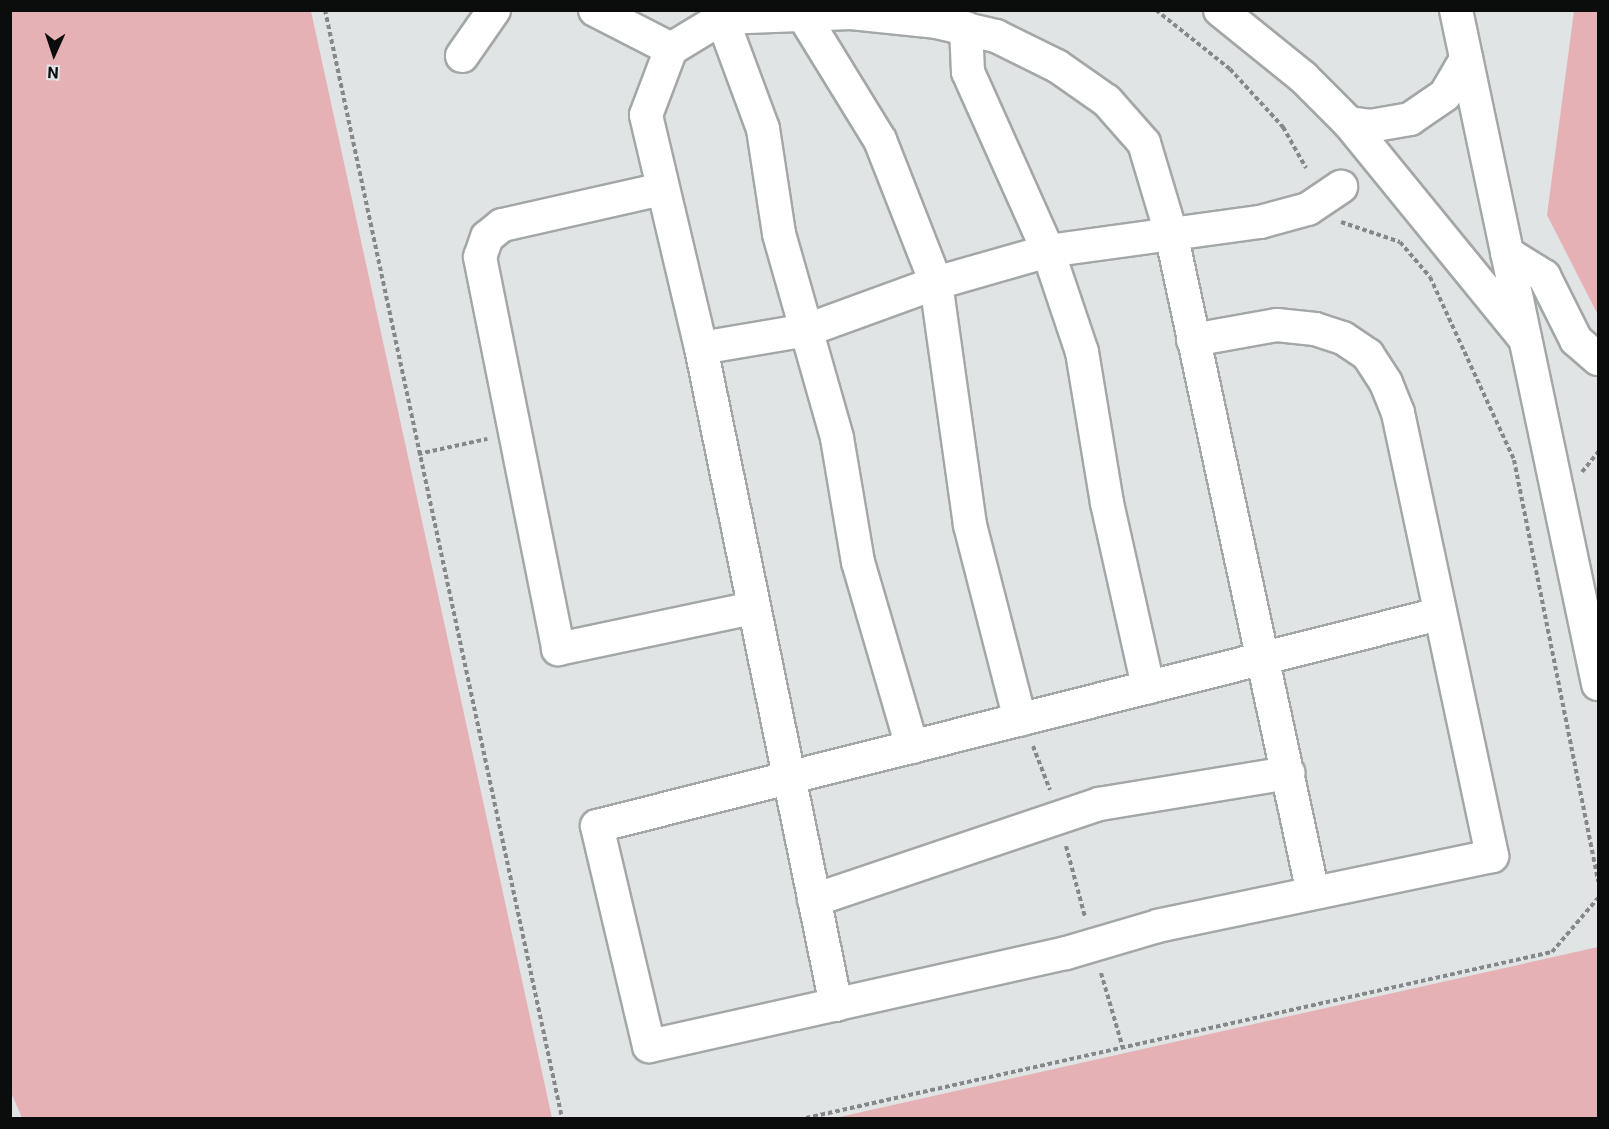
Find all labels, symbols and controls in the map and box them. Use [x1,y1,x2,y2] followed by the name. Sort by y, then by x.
[24,24,84,84] north arrow
[47,63,59,82] text: N

